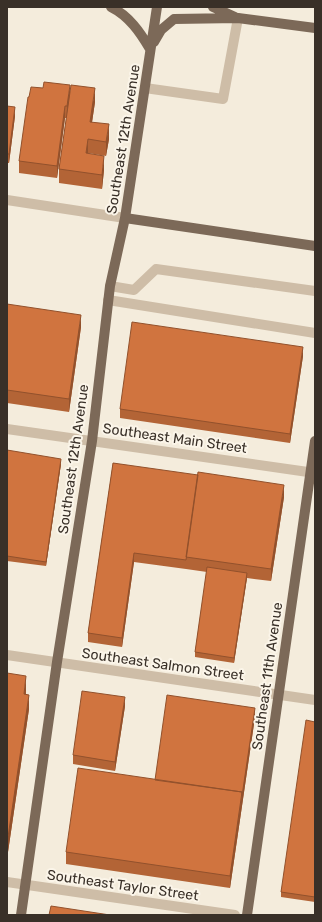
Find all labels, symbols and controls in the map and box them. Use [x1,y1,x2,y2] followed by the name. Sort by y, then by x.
[103,63,144,215] street label: Southeast 12th Avenue
[55,383,92,535] street label: Southeast 12th Avenue
[102,420,249,457] street label: Southeast Main Street
[249,601,286,751] street label: Southeast 11th Avenue
[81,645,246,684] street label: Southeast Salmon Street
[46,866,200,905] street label: Southeast Taylor Street

